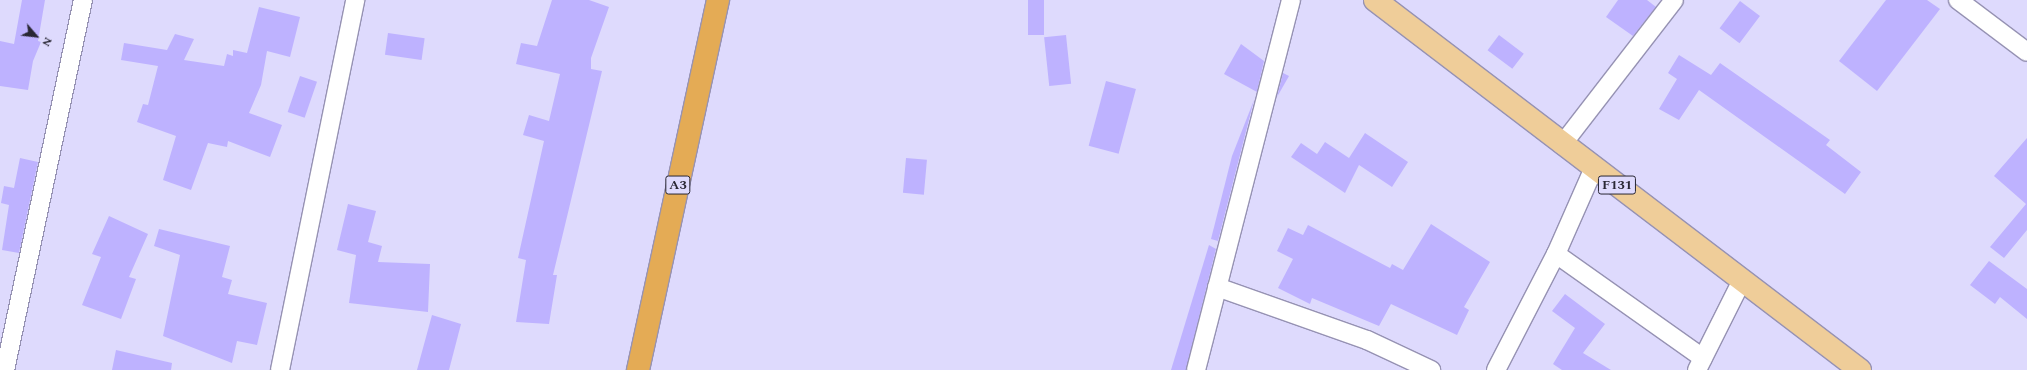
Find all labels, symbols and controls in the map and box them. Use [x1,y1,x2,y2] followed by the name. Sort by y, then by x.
[16,16,56,56] north arrow
[37,34,57,50] text: N
[665,174,691,196] road number: A3
[1597,174,1637,196] road number: F131

